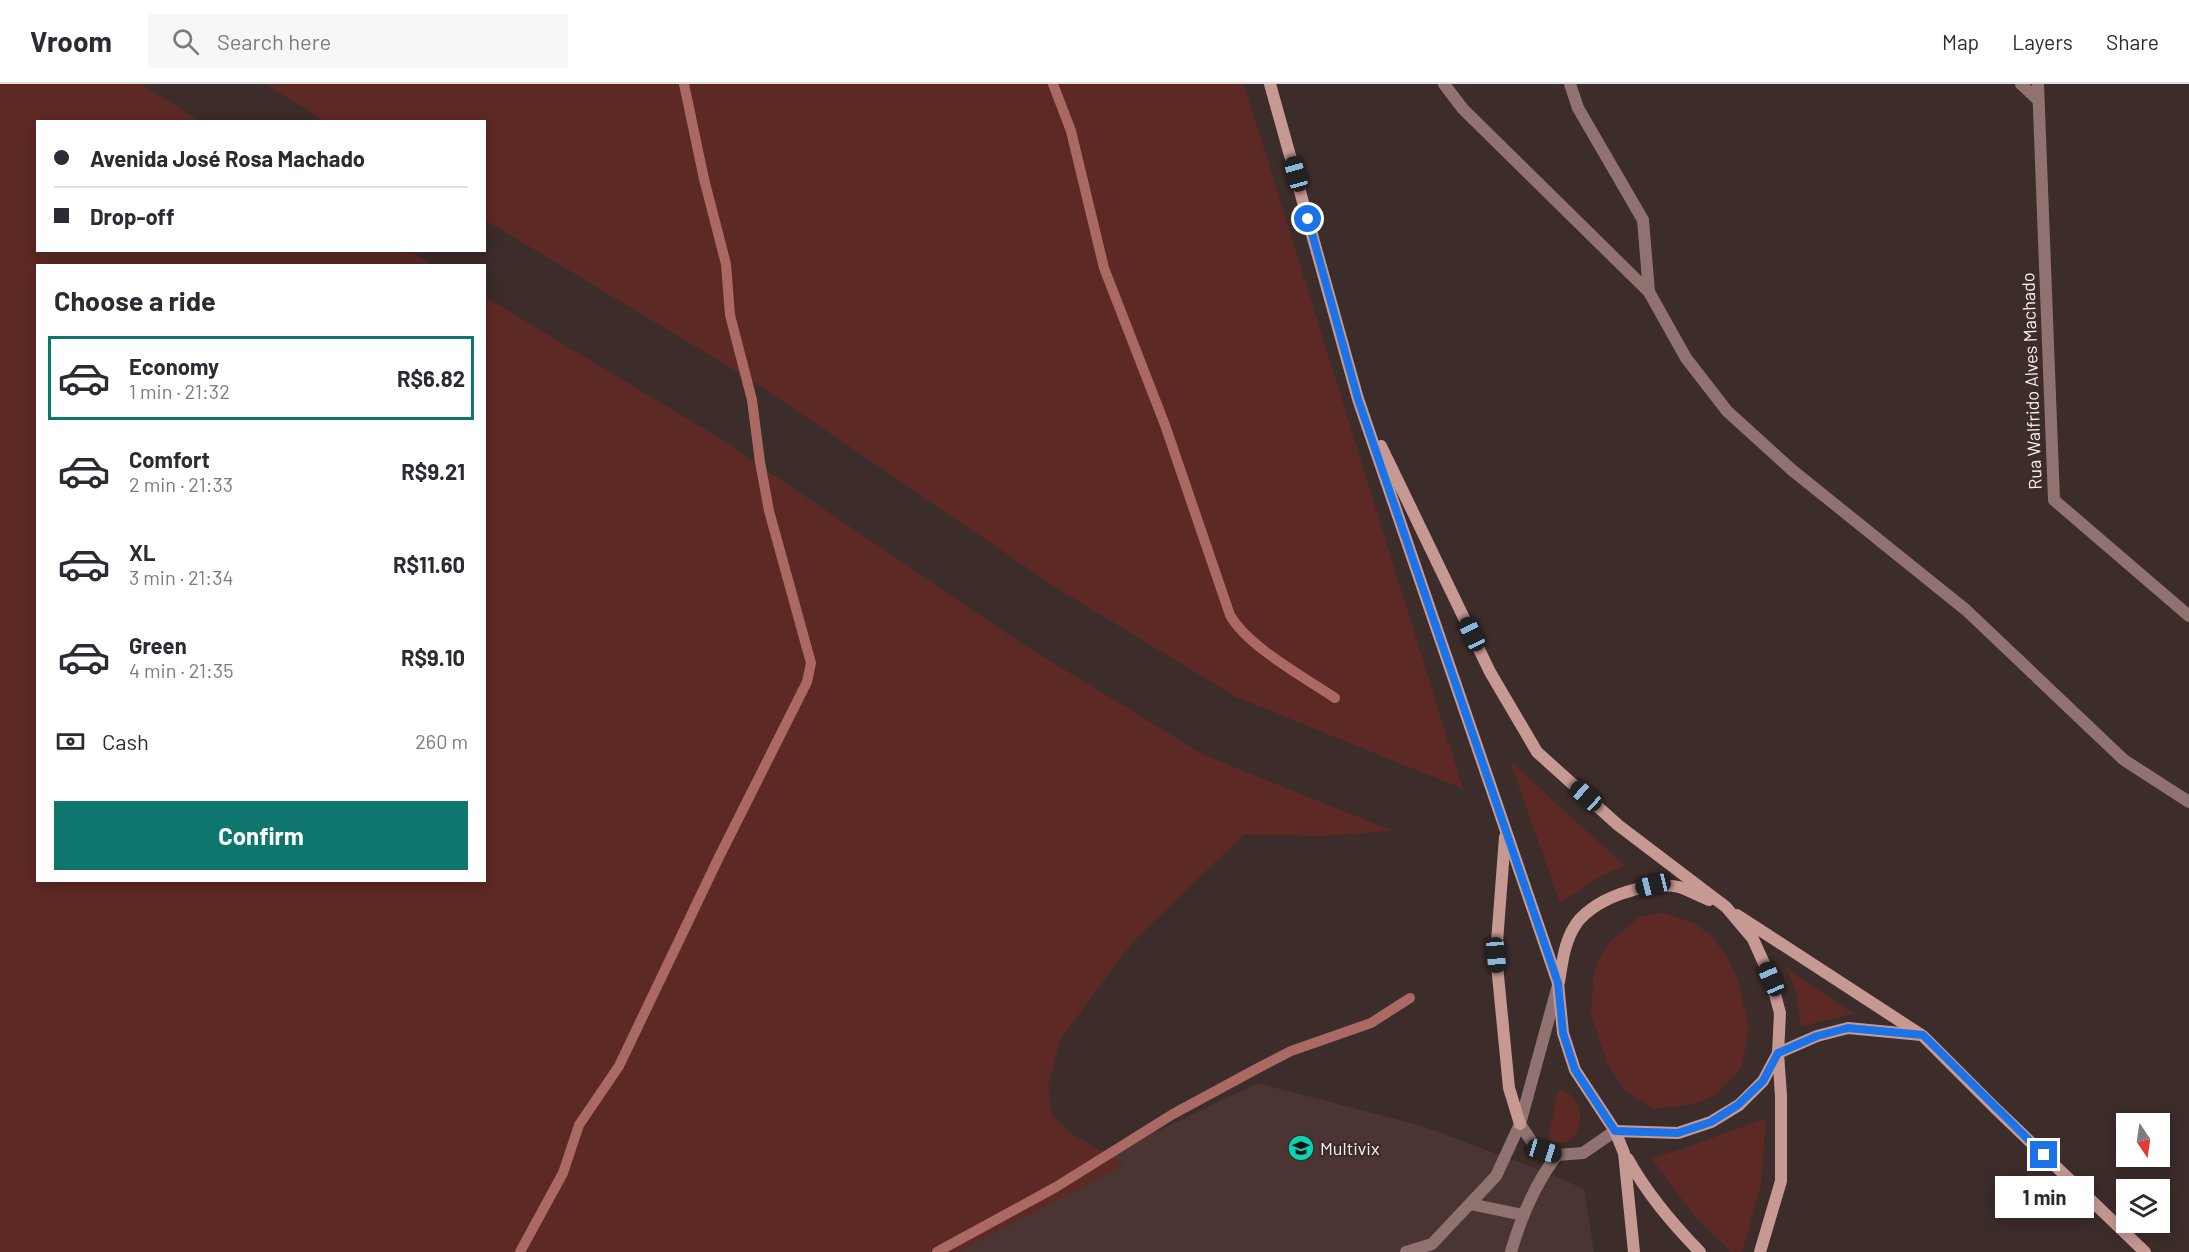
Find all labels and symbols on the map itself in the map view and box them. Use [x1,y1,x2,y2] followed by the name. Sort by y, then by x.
[1282,154,1310,194] car
[1294,205,1321,232] route start
[2016,272,2046,490] street label: Rua Walfrido Alves Machado
[1456,614,1488,654] car
[1567,777,1605,815] car
[1633,872,1673,898] car
[1485,936,1507,974] car
[1755,959,1787,999] car
[2116,1113,2170,1167] north arrow
[1286,1133,1316,1163] school or university icon: Multivix
[1320,1137,1380,1159] place label: Multivix
[1524,1137,1564,1165] car
[2030,1141,2057,1168] route end
[1994,1176,2094,1218] callout: 1 min

